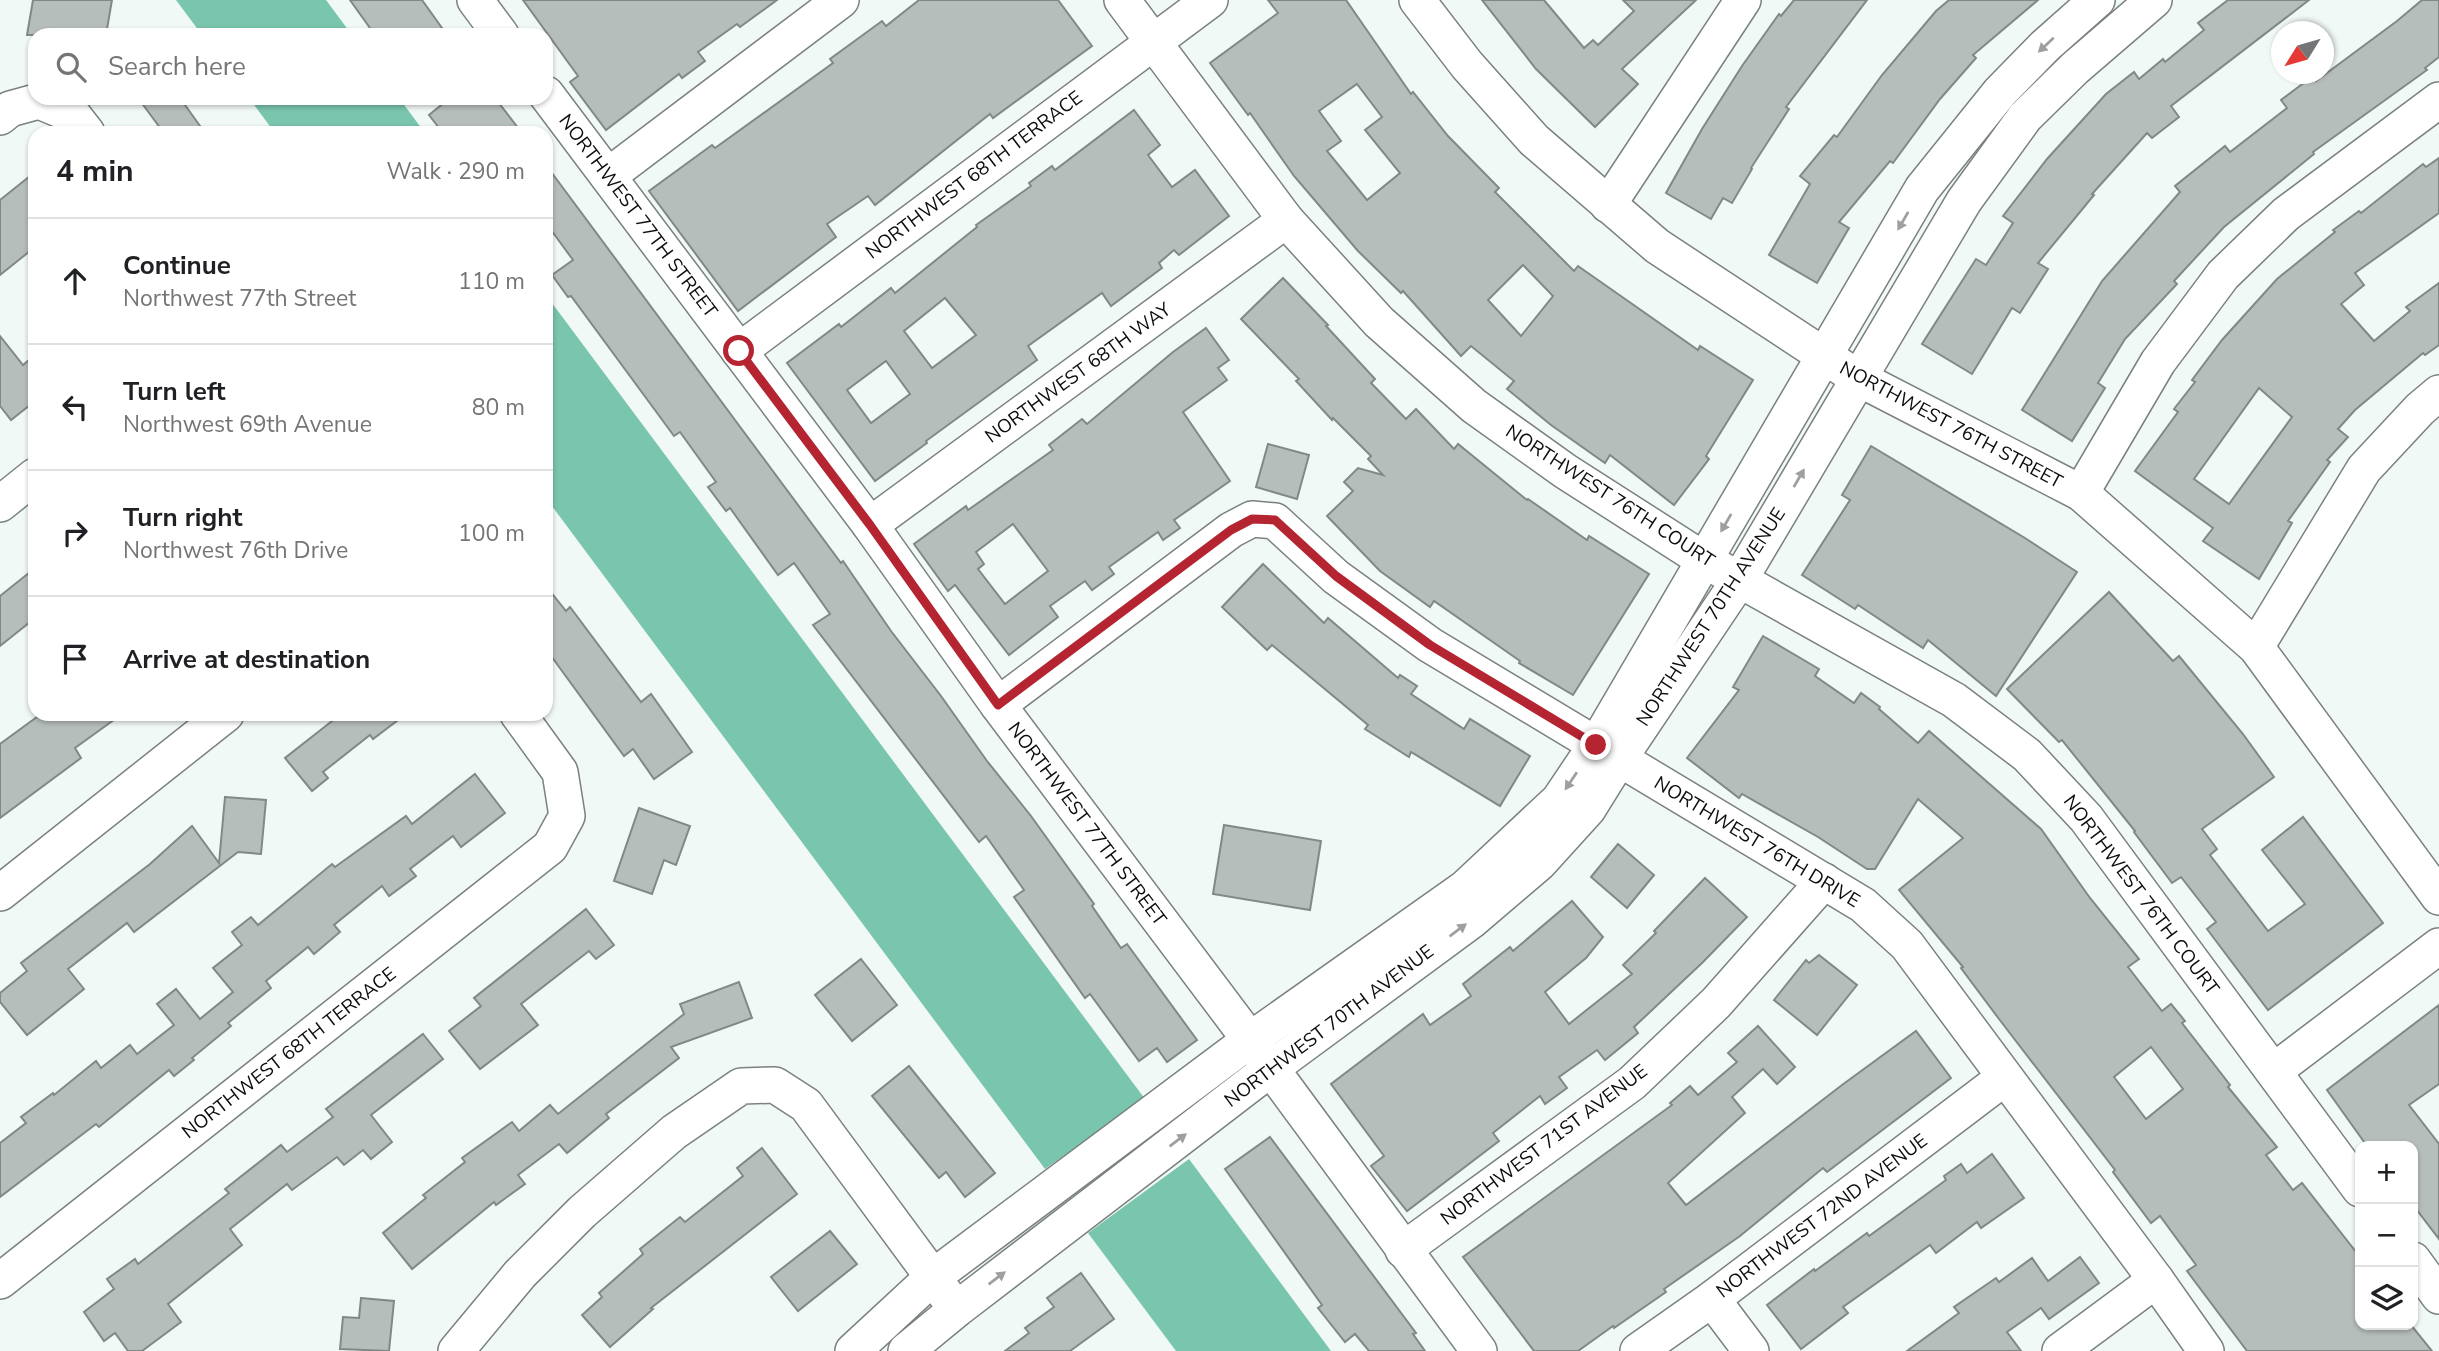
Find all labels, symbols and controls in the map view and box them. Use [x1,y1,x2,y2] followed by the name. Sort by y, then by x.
[2271,21,2334,84] north arrow
[28,28,553,105] search box
[2038,37,2055,53] one-way arrow
[52,48,90,86] icon: search
[108,49,246,84] text: Search here
[860,85,1088,265] street label: NORTHWEST 68TH TERRACE
[553,109,724,324] street label: NORTHWEST 77TH STREET
[56,151,134,192] text: 4 min
[386,156,525,187] text: Walk · 290 m
[1897,212,1909,231] one-way arrow
[123,248,231,283] text: Continue
[56,262,94,300] icon: ahead
[458,266,525,297] text: 110 m
[123,283,356,314] text: Northwest 77th Street
[980,296,1177,449] street label: NORTHWEST 68TH WAY
[723,335,754,366] route start
[1835,355,2067,495] street label: NORTHWEST 76TH STREET
[123,374,226,409] text: Turn left
[56,388,94,426] icon: left
[472,392,525,423] text: 80 m
[123,409,372,440] text: Northwest 69th Avenue
[1500,419,1720,574] street label: NORTHWEST 76TH COURT
[1793,468,1805,488] one-way arrow
[123,500,242,535] text: Turn right
[1630,503,1792,731] street label: NORTHWEST 70TH AVENUE
[56,514,94,552] icon: right
[1720,514,1732,533] one-way arrow
[458,518,525,549] text: 100 m
[123,535,348,566] text: Northwest 76th Drive
[56,640,94,678] icon: arrive
[123,642,370,677] text: Arrive at destination
[1002,717,1173,932] street label: NORTHWEST 77TH STREET
[1580,729,1611,760] route end
[1649,770,1865,914] street label: NORTHWEST 76TH DRIVE
[1564,772,1578,790] one-way arrow
[2057,790,2225,1001] street label: NORTHWEST 76TH COURT
[1449,923,1468,937] one-way arrow
[1219,939,1439,1113] street label: NORTHWEST 70TH AVENUE
[177,961,401,1145] street label: NORTHWEST 68TH TERRACE
[1435,1059,1653,1231] street label: NORTHWEST 71ST AVENUE
[1711,1128,1933,1304] street label: NORTHWEST 72ND AVENUE
[1169,1132,1187,1147] one-way arrow
[2355,1141,2418,1330] map controls
[2355,1141,2418,1204] button: +
[2355,1204,2418,1267] button: −
[2355,1267,2418,1330] button: layers
[988,1270,1006,1285] one-way arrow

